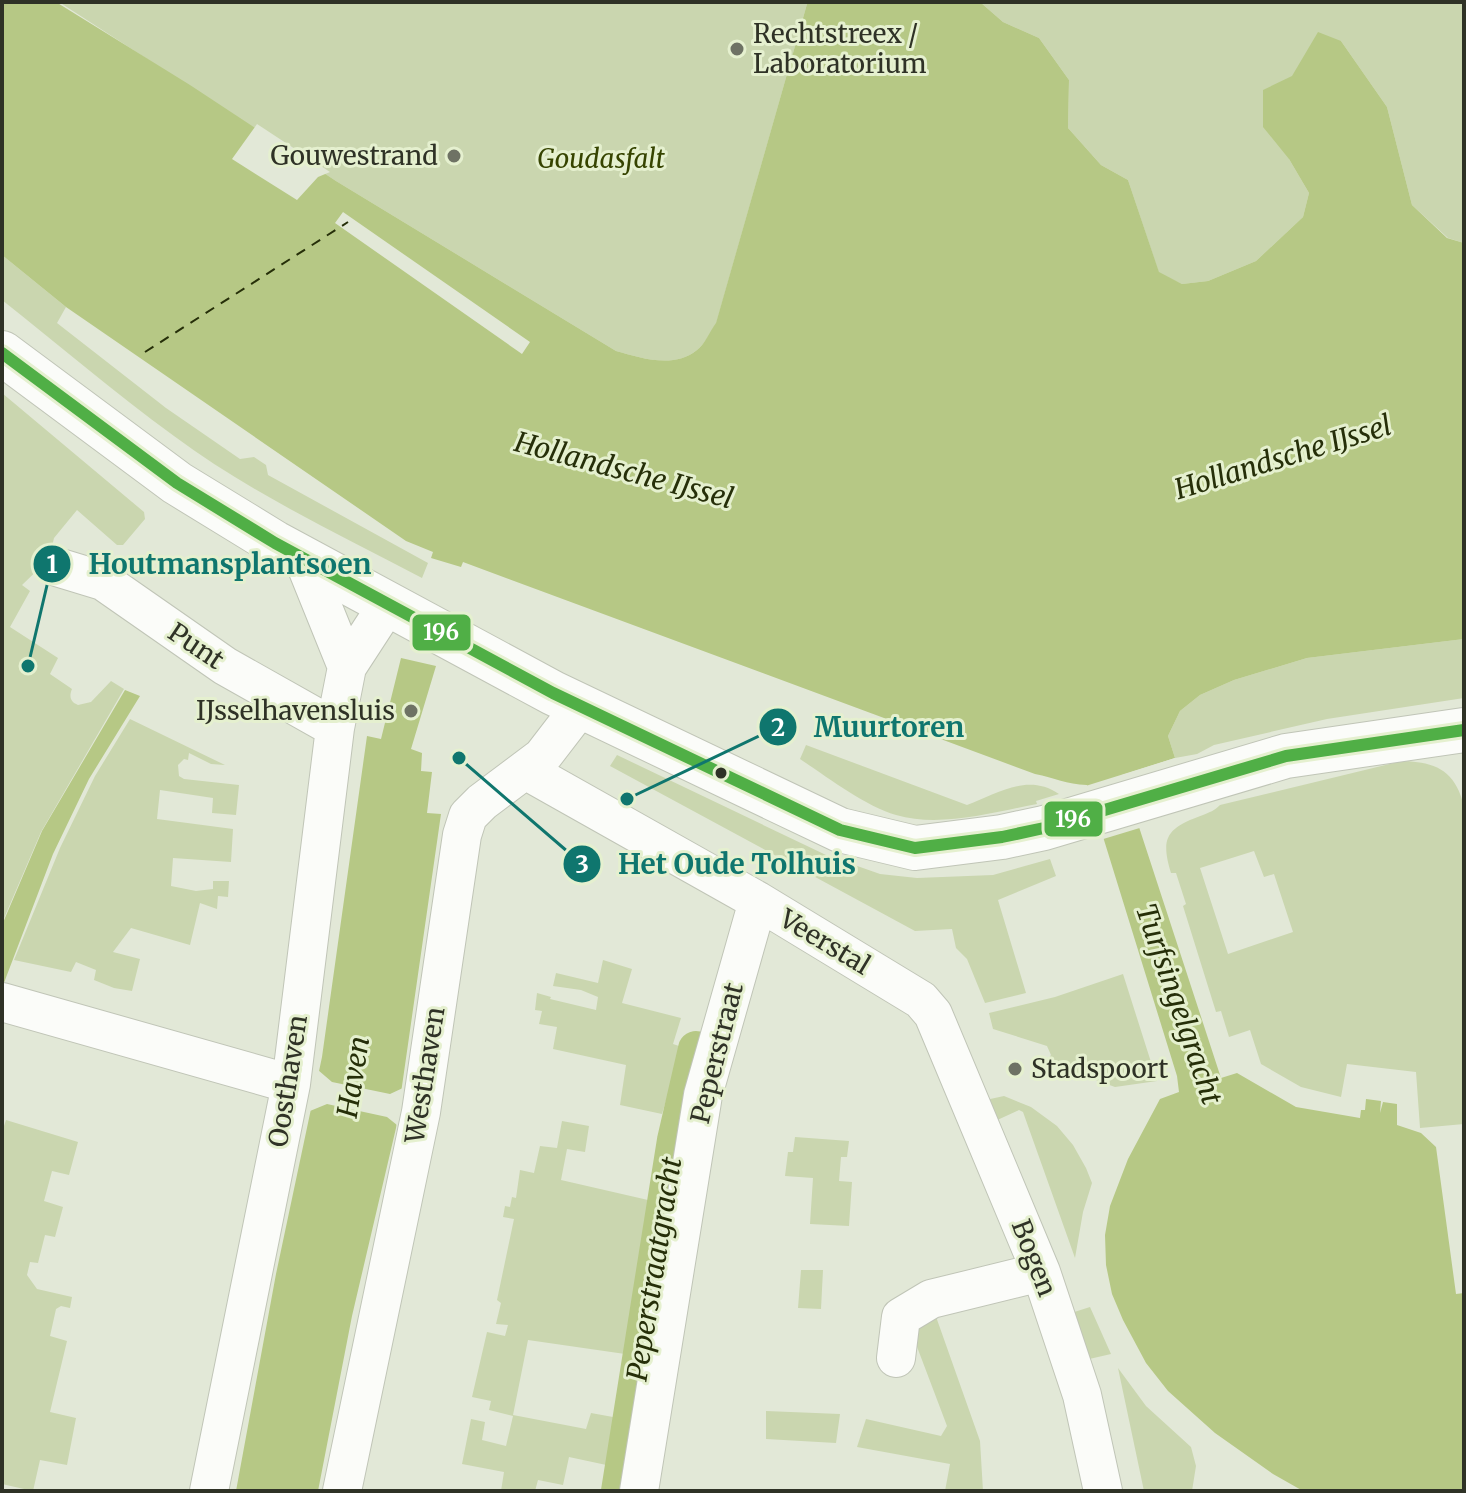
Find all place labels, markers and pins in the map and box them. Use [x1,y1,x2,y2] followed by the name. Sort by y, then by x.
[753,17,927,80] place label: Rechtstreex / Laboratorium
[728,40,746,58] marker: Rechtstreex / Laboratorium
[270,139,438,172] place label: Gouwestrand
[445,147,463,165] marker: Gouwestrand
[32,538,387,590] callout: Houtmansplantsoen
[196,694,395,727] place label: IJsselhavensluis
[758,701,980,753] callout: Muurtoren
[402,702,420,720] marker: IJsselhavensluis
[713,765,729,781] unlabelled marker
[562,838,872,890] callout: Het Oude Tolhuis
[1031,1052,1168,1085] place label: Stadspoort
[1006,1060,1024,1078] marker: Stadspoort

